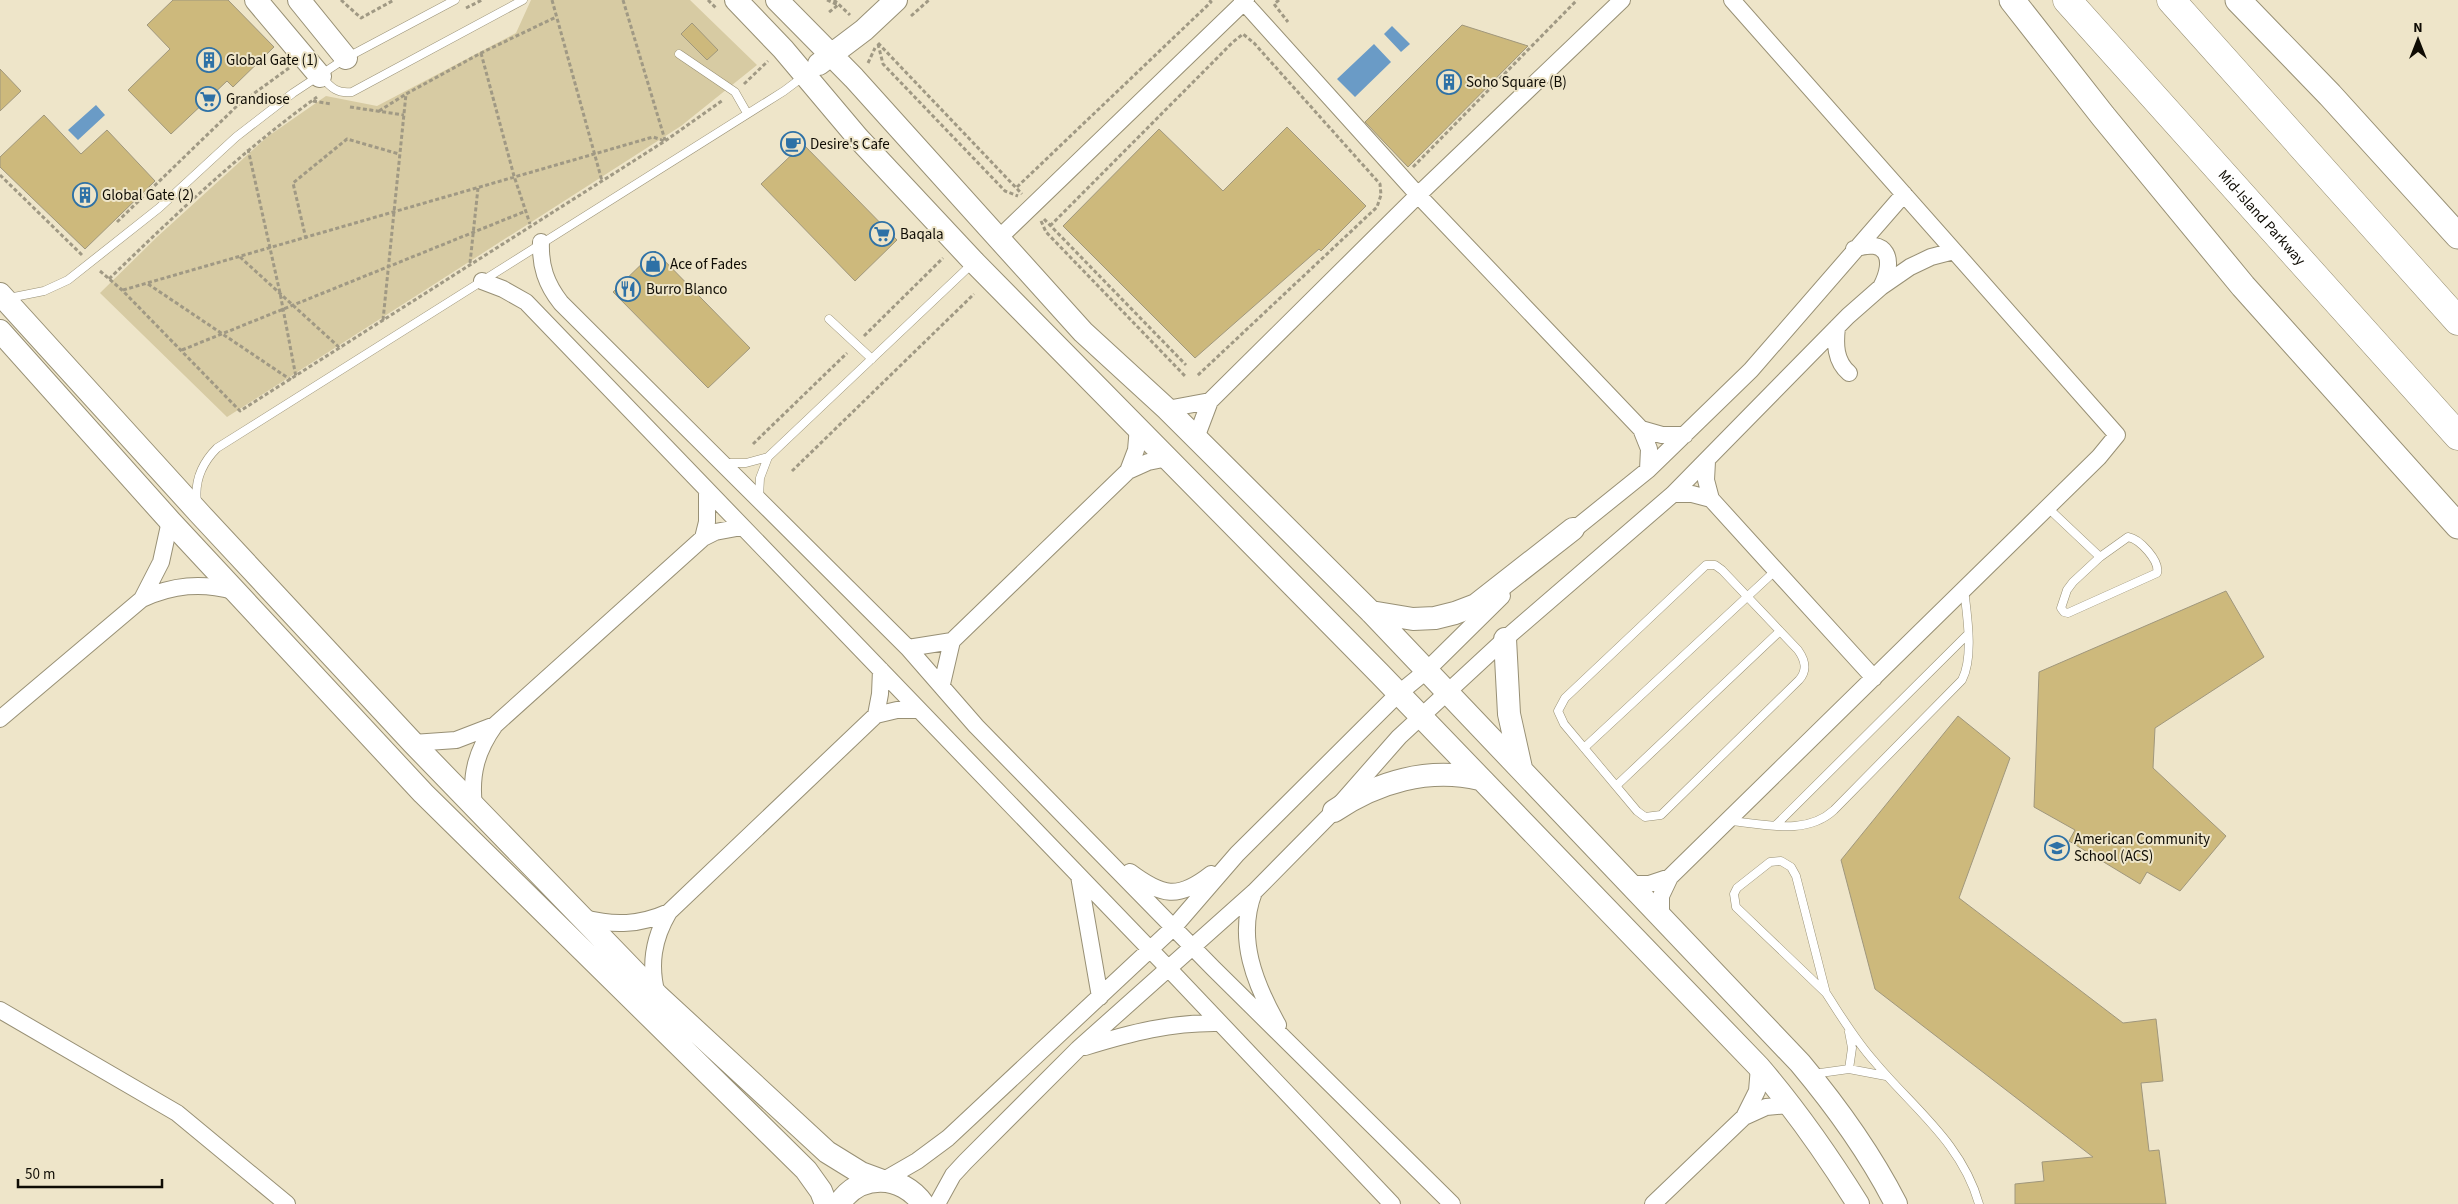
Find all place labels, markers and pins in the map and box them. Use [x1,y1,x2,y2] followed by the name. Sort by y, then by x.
[196,47,222,73] building icon: Global Gate (1)
[226,50,318,71] place label: Global Gate (1)
[1436,69,1462,95] building icon: Soho Square (B)
[1466,72,1567,93] place label: Soho Square (B)
[195,86,221,112] supermarket icon: Grandiose
[226,89,290,110] place label: Grandiose
[780,131,806,157] cafe icon: Desire's Cafe
[810,134,890,155] place label: Desire's Cafe
[72,182,98,208] building icon: Global Gate (2)
[102,185,194,206] place label: Global Gate (2)
[869,221,895,247] supermarket icon: Baqala
[900,224,944,245] place label: Baqala
[640,251,666,277] shop icon: Ace of Fades
[670,254,747,275] place label: Ace of Fades
[615,276,641,302] restaurant icon: Burro Blanco
[646,279,727,300] place label: Burro Blanco
[2074,829,2210,867] place label: American Community School (ACS)
[2044,835,2070,861] school or university icon: American Community School (ACS)

